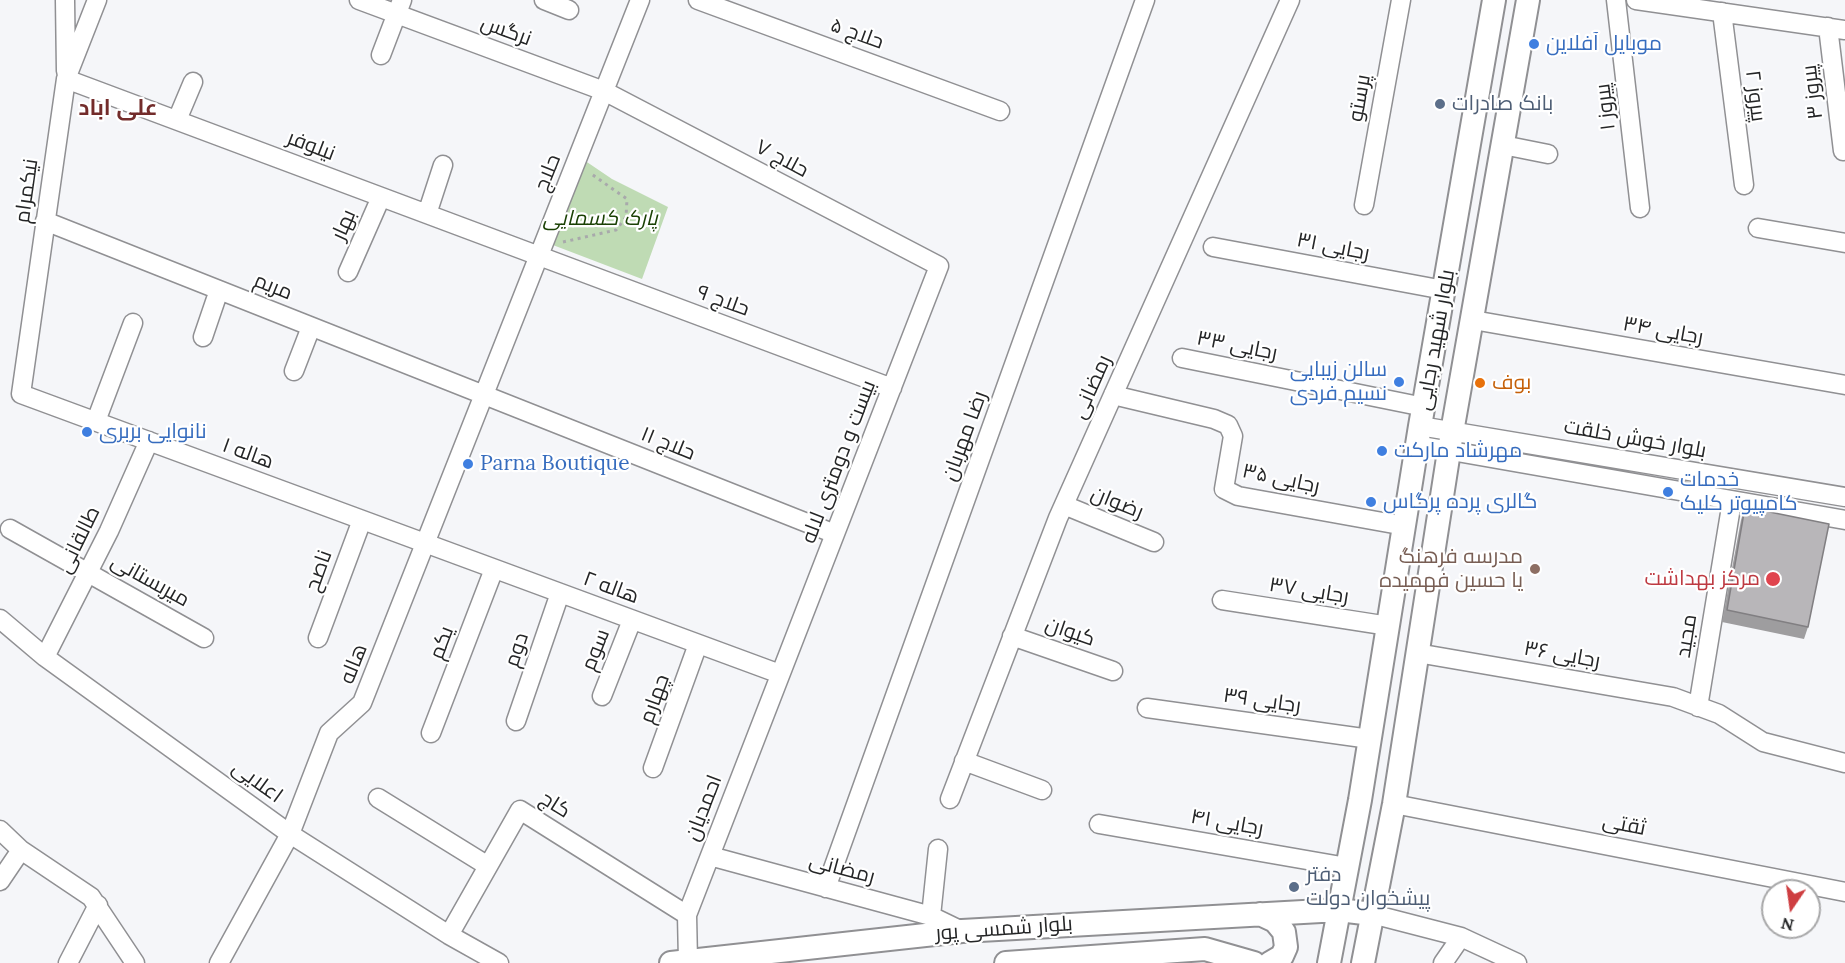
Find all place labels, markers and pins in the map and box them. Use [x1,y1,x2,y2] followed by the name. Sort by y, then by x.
[1546,31,1662,57] place label: موبایل آفلاین
[1527,37,1541,51] marker: موبایل آفلاین
[1452,91,1553,117] place label: بانک صادرات
[1433,97,1447,111] marker: بانک صادرات
[1290,357,1387,407] place label: سالن زیبایی نسیم فردی
[1492,370,1531,396] place label: بوف
[1392,375,1406,389] marker: سالن زیبایی نسیم فردی
[1473,376,1487,390] marker: بوف
[99,419,207,445] place label: نانوایی بربری
[80,425,94,439] marker: نانوایی بربری
[1394,438,1522,464] place label: مهرشاد مارکت
[1375,444,1389,458] marker: مهرشاد مارکت
[480,451,630,477] place label: Parna Boutique
[461,457,475,471] marker: Parna Boutique
[1680,467,1798,517] place label: خدمات کامپیوتر کلیک
[1661,485,1675,499] marker: خدمات کامپیوتر کلیک
[1383,489,1537,515] place label: گالری پرده پرگاس
[1364,495,1378,509] marker: گالری پرده پرگاس
[1379,544,1523,594] place label: مدرسه فرهنگ یا حسین فهمیده
[1528,562,1542,576] marker: مدرسه فرهنگ یا حسین فهمیده
[1644,566,1760,592] place label: مرکز بهداشت
[1764,570,1782,588] marker: مرکز بهداشت
[1306,862,1430,912] place label: دفتر پیشخوان دولت
[1287,880,1301,894] marker: دفتر پیشخوان دولت

